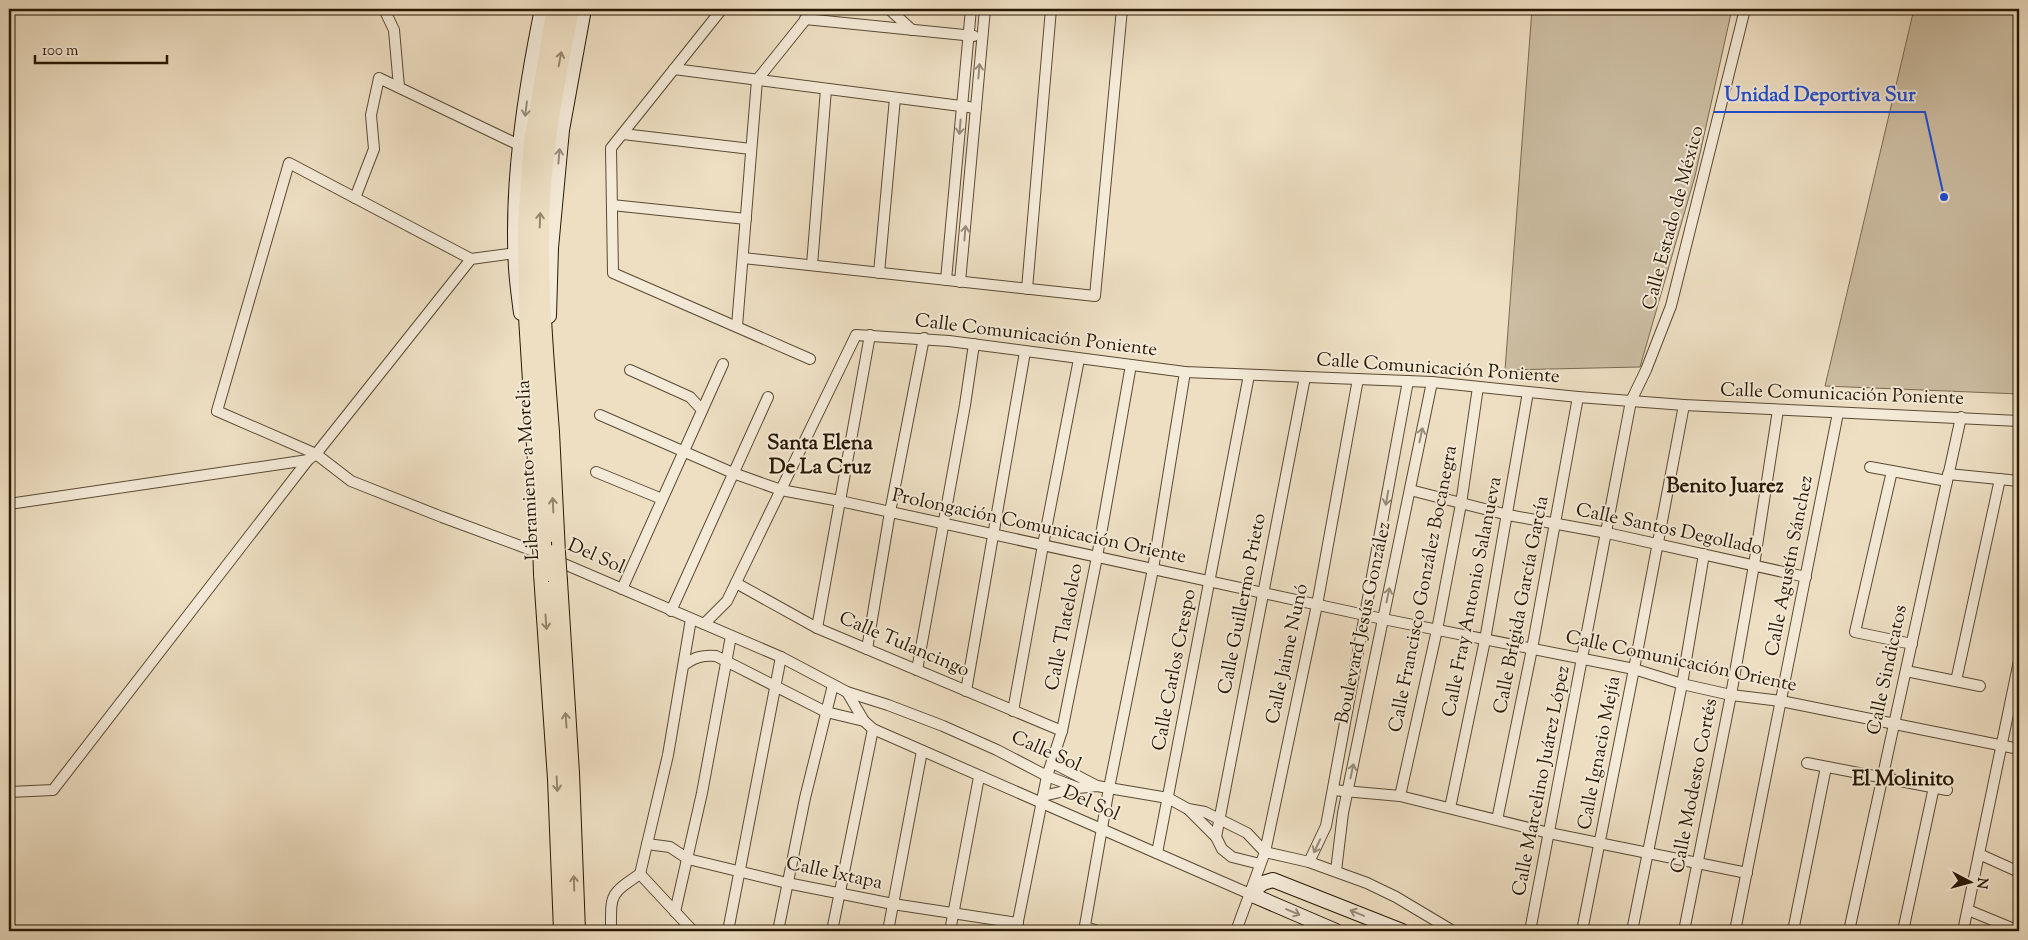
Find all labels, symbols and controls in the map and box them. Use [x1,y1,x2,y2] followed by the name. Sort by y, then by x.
[35,32,168,64] scale bar
[42,41,79,62] text: 100 m
[556,51,565,67] one-way arrow
[974,63,984,79] one-way arrow
[1714,77,1925,112] callout: Unidad Deportiva Sur
[1724,82,1916,111] text: Unidad Deportiva Sur
[520,100,530,116] one-way arrow
[955,119,965,135] one-way arrow
[1636,123,1712,313] street label: Calle Estado de México
[554,149,564,165] one-way arrow
[536,212,545,228] one-way arrow
[960,225,969,241] one-way arrow
[913,308,1159,364] street label: Calle Comunicación Poniente
[1315,347,1561,391] street label: Calle Comunicación Poniente
[1720,377,1965,413] street label: Calle Comunicación Poniente
[511,379,547,561] street label: Libramiento a Morelia
[1416,428,1426,444] one-way arrow
[767,429,873,483] district label: Santa Elena De La Cruz
[1383,443,1465,735] street label: Calle Francisco González Bocanegra
[1666,472,1784,502] district label: Benito Juarez
[1759,473,1821,659] street label: Calle Agustín Sánchez
[1436,474,1510,719] street label: Calle Fray Antonio Salanueva
[889,483,1189,571] street label: Prolongación Comunicación Oriente
[1381,490,1391,506] one-way arrow
[1488,493,1556,716] street label: Calle Brígida García García
[549,497,558,513] one-way arrow
[1573,497,1765,563] street label: Calle Santos Degollado
[1212,511,1274,697] street label: Calle Guillermo Prieto
[1329,520,1399,726] street label: Boulevard Jesús González
[563,532,629,582] street label: Del Sol
[1039,561,1091,693] street label: Calle Tlatelolco
[1260,581,1316,727] street label: Calle Jaime Nunó
[1146,587,1204,753] street label: Calle Carlos Crespo
[1384,587,1393,603] one-way arrow
[1861,602,1915,738] street label: Calle Sindicatos
[835,605,973,685] street label: Calle Tulancingo
[541,614,551,630] one-way arrow
[1563,624,1799,700] street label: Calle Comunicación Oriente
[1506,664,1578,898] street label: Calle Marcelino Juárez López
[1572,674,1628,832] street label: Calle Ignacio Mejía
[1665,696,1725,876] street label: Calle Modesto Cortés
[562,712,571,728] one-way arrow
[1007,725,1085,779] street label: Calle Sol
[1347,763,1357,779] one-way arrow
[1852,765,1955,795] district label: El Molinito
[553,776,562,792] one-way arrow
[1058,779,1124,829] street label: Del Sol
[1312,838,1322,853] one-way arrow
[783,851,885,897] street label: Calle Ixtapa
[1946,858,1996,908] north arrow
[569,875,579,891] one-way arrow
[1970,877,1991,890] text: N
[1285,908,1300,918] one-way arrow
[1350,908,1365,917] one-way arrow

